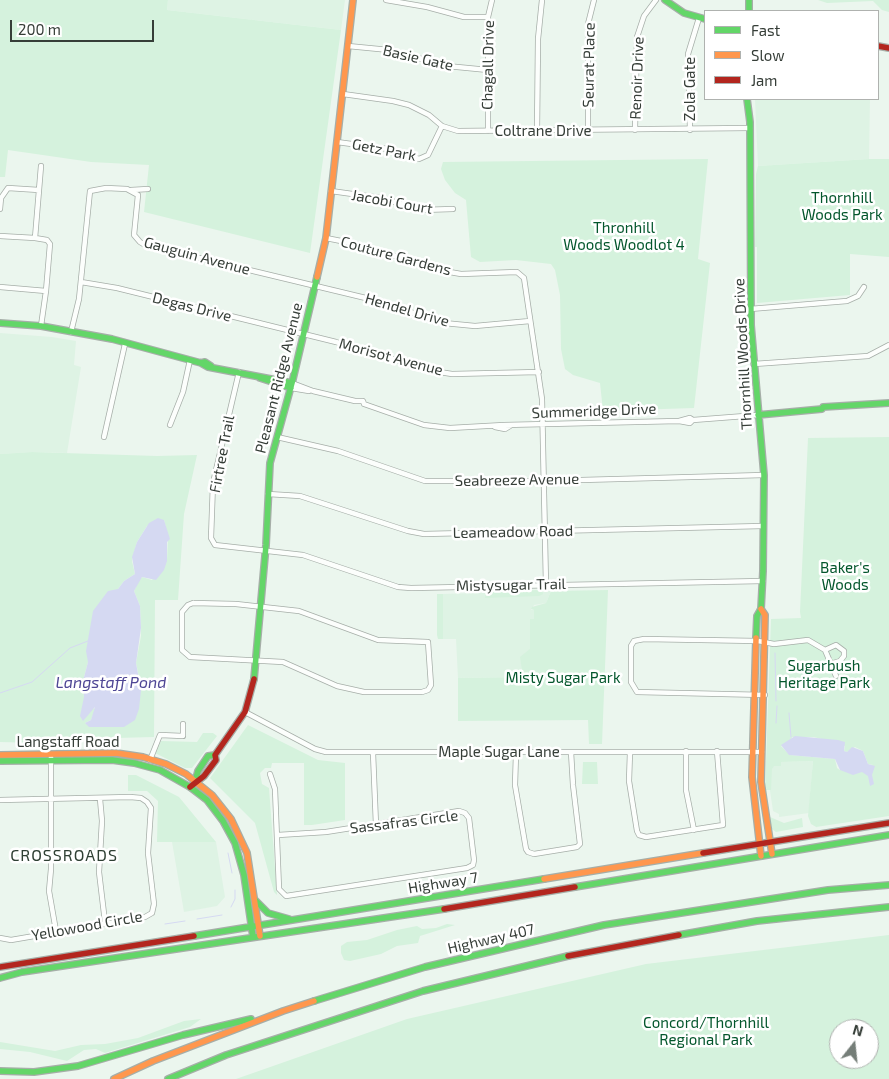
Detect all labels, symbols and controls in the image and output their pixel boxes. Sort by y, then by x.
scale bar [12,10,156,42]
legend [704,10,879,100]
text: 200 m [18,20,61,38]
street label: Chagall Drive [478,20,498,110]
text: Fast [751,21,780,39]
street label: Seurat Place [579,22,599,108]
street label: Renoir Drive [627,36,647,120]
street label: Basie Gate [381,41,455,75]
text: Slow [751,46,785,64]
street label: Zola Gate [681,57,699,121]
text: Jam [751,71,777,89]
street label: Coltrane Drive [494,122,592,140]
street label: Getz Park [350,135,418,165]
street label: Jacobi Court [350,186,434,218]
park label: Thornhill Woods Park [801,189,883,224]
park label: Thronhill Woods Woodlot 4 [563,219,685,254]
street label: Gauguin Avenue [142,233,252,279]
street label: Couture Gardens [339,233,453,279]
street label: Thornhill Woods Drive [730,278,756,430]
street label: Degas Drive [150,288,234,326]
street label: Hendel Drive [363,289,451,331]
street label: Pleasant Ridge Avenue [252,301,306,455]
street label: Morisot Avenue [337,334,445,380]
street label: Summeridge Drive [531,400,657,422]
street label: Firtree Trail [206,414,238,494]
street label: Seabreeze Avenue [455,470,579,490]
street label: Leameadow Road [452,522,574,542]
park label: Baker's Woods [820,559,870,594]
street label: Mistysugar Trail [456,575,566,595]
park label: Sugarbush Heritage Park [778,657,870,692]
park label: Misty Sugar Park [505,669,621,687]
water label: Langstaff Pond [56,673,166,693]
street label: Langstaff Road [16,733,120,751]
street label: Maple Sugar Lane [438,743,560,761]
street label: Sassafras Circle [349,806,459,838]
district label: CROSSROADS [9,846,119,866]
street label: Highway 7 [407,869,479,897]
street label: Yellowood Circle [30,907,144,945]
street label: Highway 407 [446,920,536,958]
park label: Concord/Thornhill Regional Park [643,1014,769,1049]
north arrow [829,1019,879,1069]
text: N [851,1020,865,1040]

